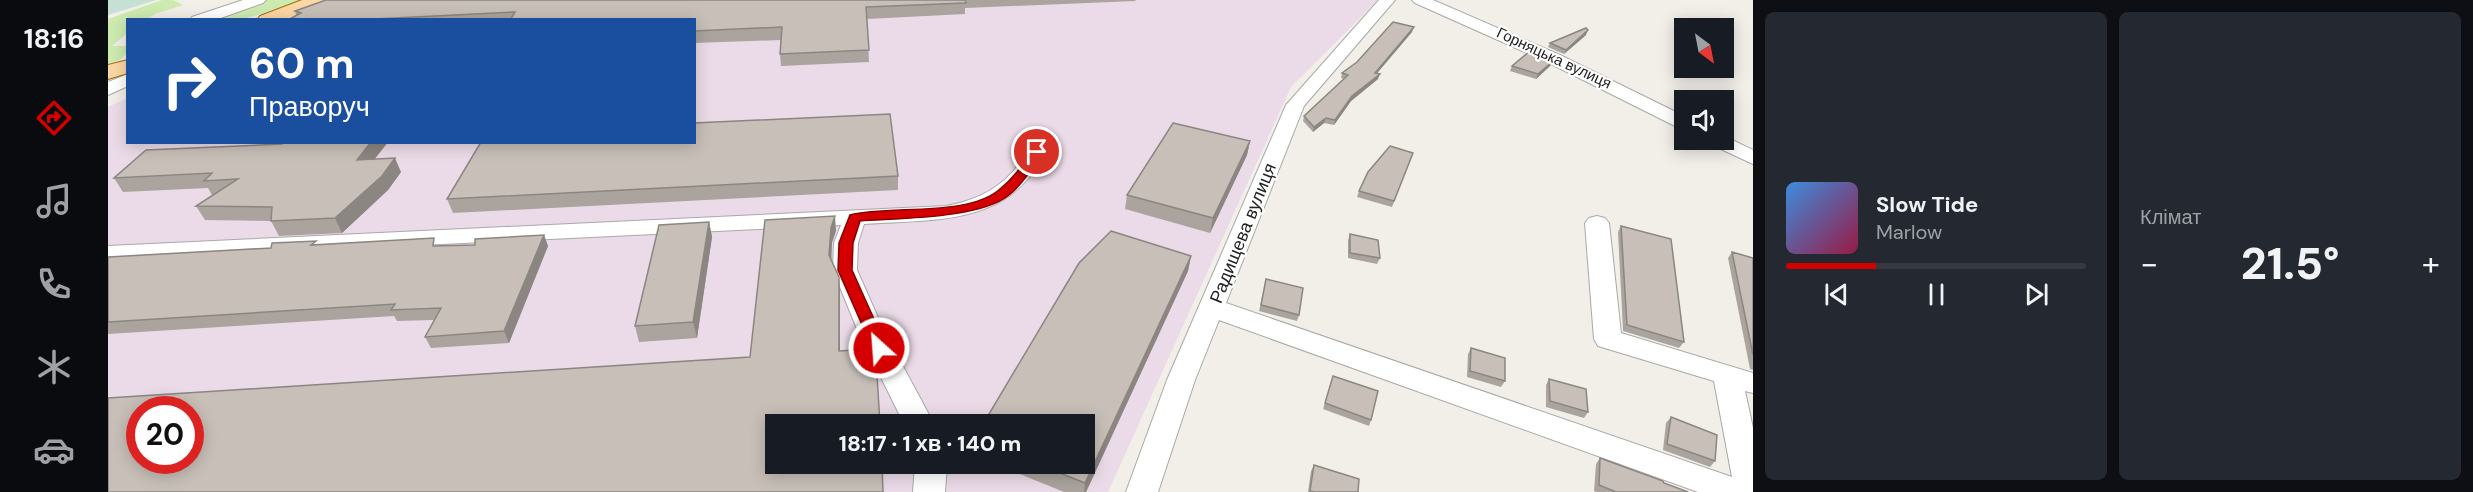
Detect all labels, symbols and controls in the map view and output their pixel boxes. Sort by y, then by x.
north arrow [1674,18,1734,78]
map controls [1674,18,1734,150]
text: 18:16 [24,21,84,56]
street label: Горняцька вулиця [1493,23,1615,93]
text: 60 m [249,36,355,91]
icon: right [150,42,228,120]
text: Праворуч [249,89,370,124]
button: sound [1674,90,1734,150]
icon: directions [33,97,75,139]
pin [1011,126,1062,177]
icon: arrive [1020,135,1053,168]
street label: Радищева вулиця [1204,159,1282,307]
icon: music [33,180,75,222]
text: Slow Tide [1876,190,1978,219]
text: Клімат [2140,204,2201,230]
text: Marlow [1876,219,1942,245]
text: 21.5° [2241,234,2339,293]
text: − [2140,242,2158,285]
text: + [2422,242,2440,285]
icon: phone [33,263,75,305]
icon: previous [1820,278,1853,311]
icon: pause [1920,278,1953,311]
icon: next [2020,278,2053,311]
position arrow [847,316,911,380]
icon: climate [33,346,75,388]
speed limit sign: 20 [126,396,204,474]
icon: car [33,429,75,471]
text: 18:17 · 1 хв · 140 m [839,429,1021,458]

